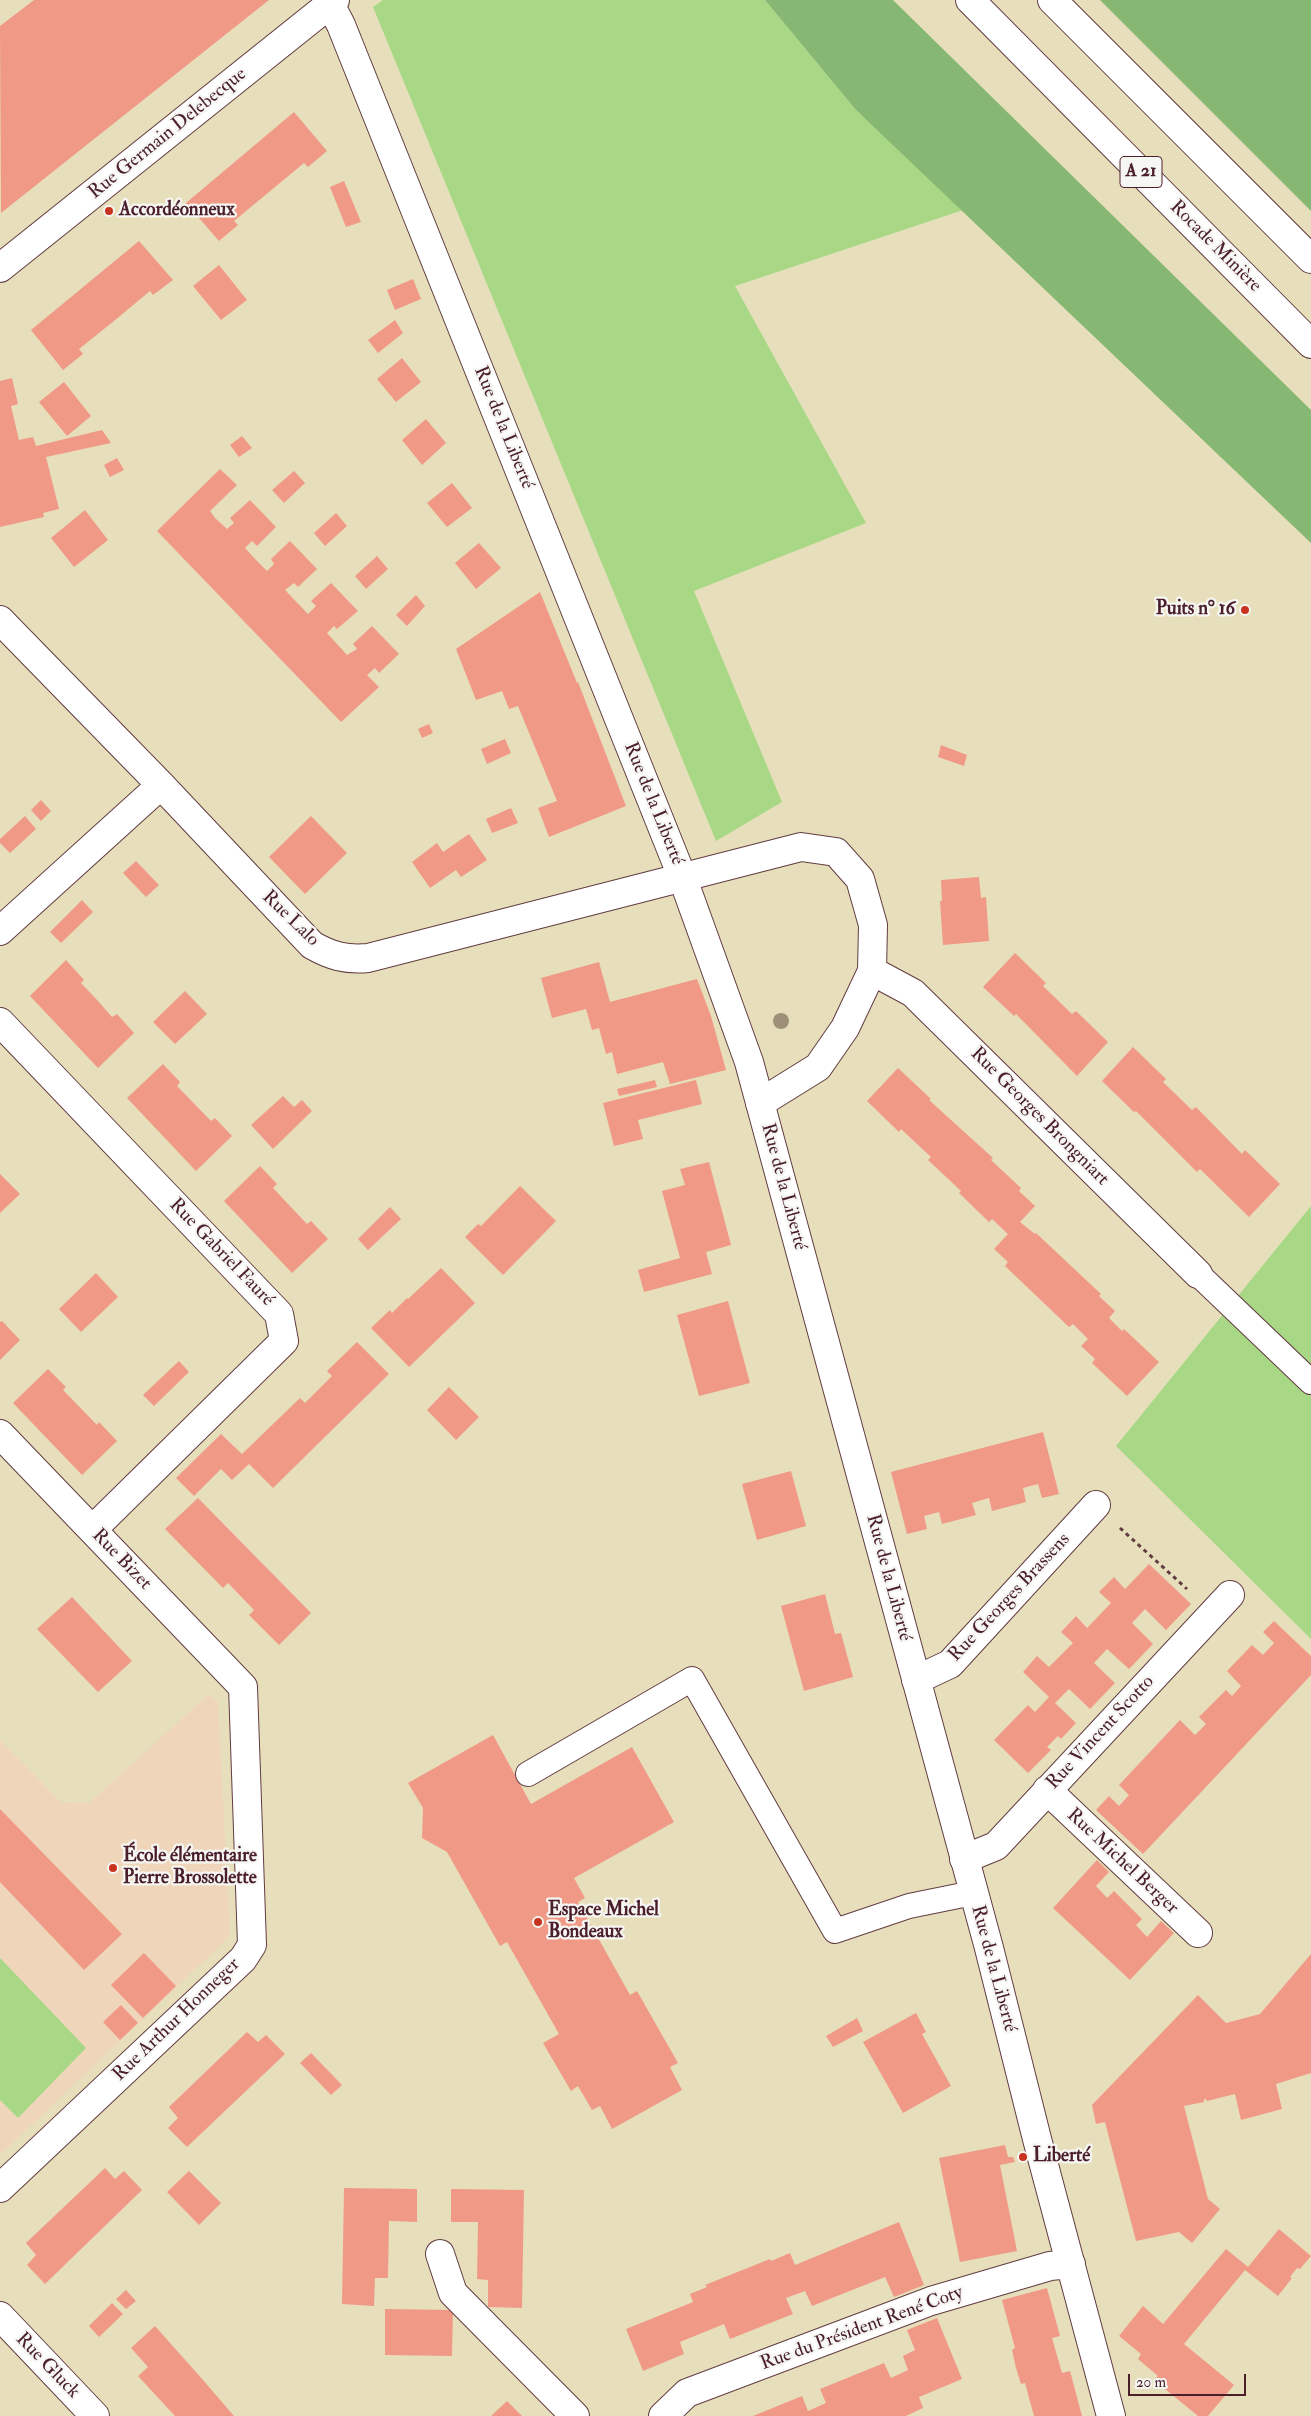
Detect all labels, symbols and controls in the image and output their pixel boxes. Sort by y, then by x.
street label: Rue Germain Delebecque [85,63,251,205]
road number: A 21 [1120,156,1162,188]
street label: Rocade Minière [1164,196,1266,298]
place label: Accordéonneux [119,200,235,222]
marker: Accordéonneux [103,205,115,217]
street label: Rue de la Liberté [468,363,538,493]
place label: Puits n° 16 [1156,599,1235,621]
marker: Puits n° 16 [1239,604,1251,616]
street label: Rue de la Liberté [618,739,688,869]
street label: Rue Lalo [257,886,323,952]
street label: Rue Georges Brongniart [965,1043,1113,1191]
street label: Rue de la Liberté [755,1121,811,1253]
street label: Rue Gabriel Fauré [164,1194,278,1312]
street label: Rue de la Liberté [860,1512,916,1644]
street label: Rue Bizet [86,1525,156,1595]
street label: Rue Georges Brassens [945,1529,1075,1667]
street label: Rue Vincent Scotto [1042,1671,1160,1795]
street label: Rue Michel Berger [1061,1804,1183,1920]
place label: École élémentaire Pierre Brossolette [123,1846,257,1890]
marker: École élémentaire Pierre Brossolette [107,1862,119,1874]
place label: Espace Michel Bondeaux [548,1900,659,1944]
street label: Rue de la Liberté [965,1903,1021,2035]
marker: Espace Michel Bondeaux [532,1916,544,1928]
street label: Rue Arthur Honneger [109,1954,245,2086]
place label: Liberté [1033,2146,1090,2168]
marker: Liberté [1017,2151,1029,2163]
street label: Rue du Président René Coty [758,2282,966,2376]
street label: Rue Gluck [10,2328,84,2404]
scale bar [1131,2364,1248,2396]
text: 20 m [1136,2373,1166,2392]

